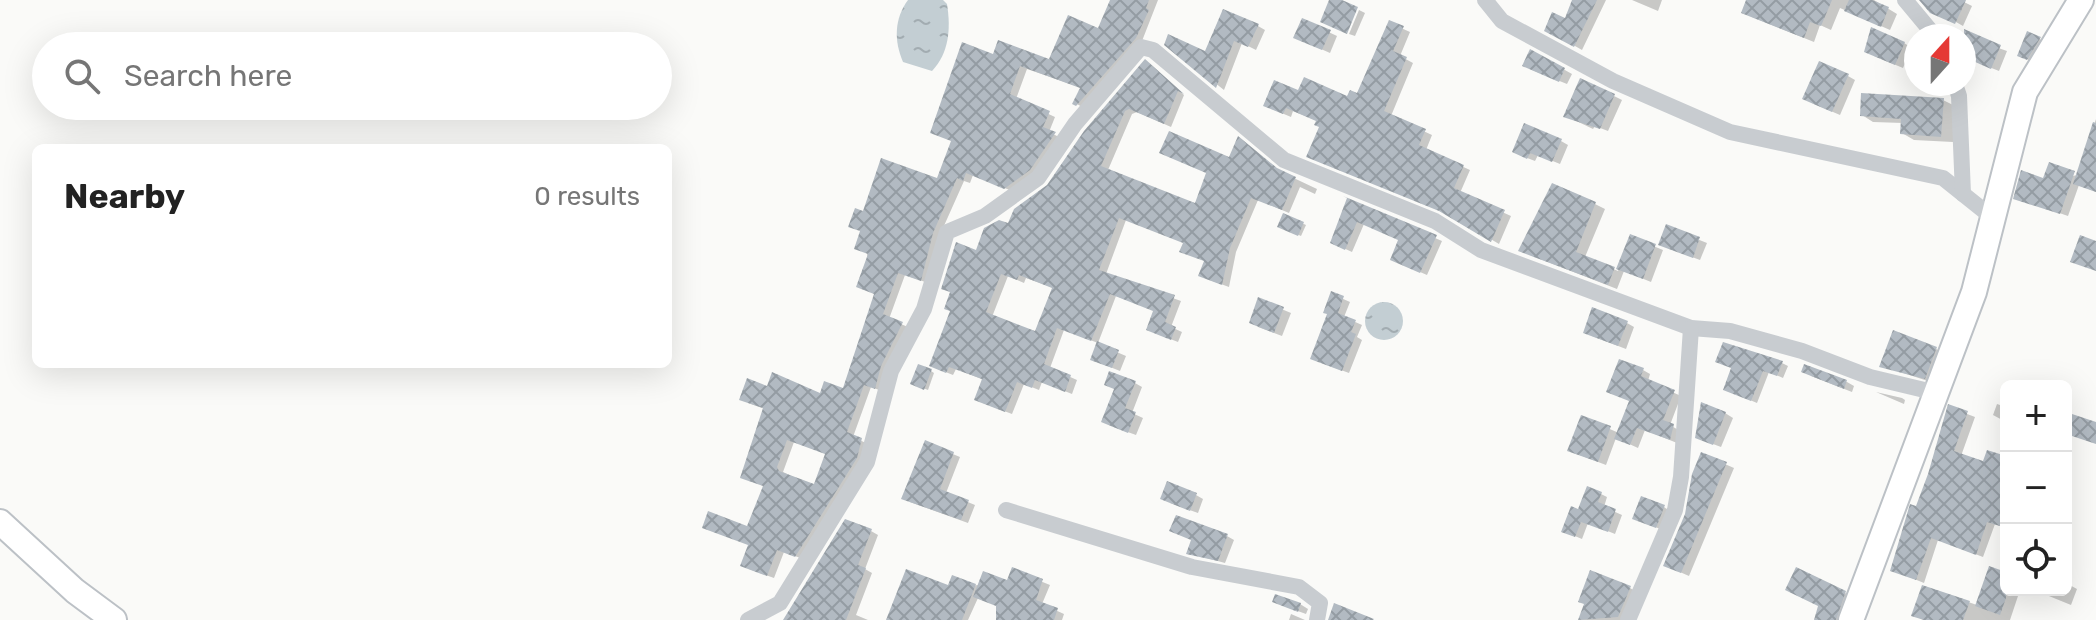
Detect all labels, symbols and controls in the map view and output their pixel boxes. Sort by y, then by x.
north arrow [1904,24,1976,96]
search box [32,32,672,120]
icon: search [60,54,104,98]
text: Search here [124,58,292,94]
text: Nearby [64,176,185,217]
text: 0 results [534,181,640,212]
map controls [2000,380,2072,596]
button: + [2000,380,2072,452]
button: − [2000,452,2072,524]
button: locate [2000,524,2072,596]

